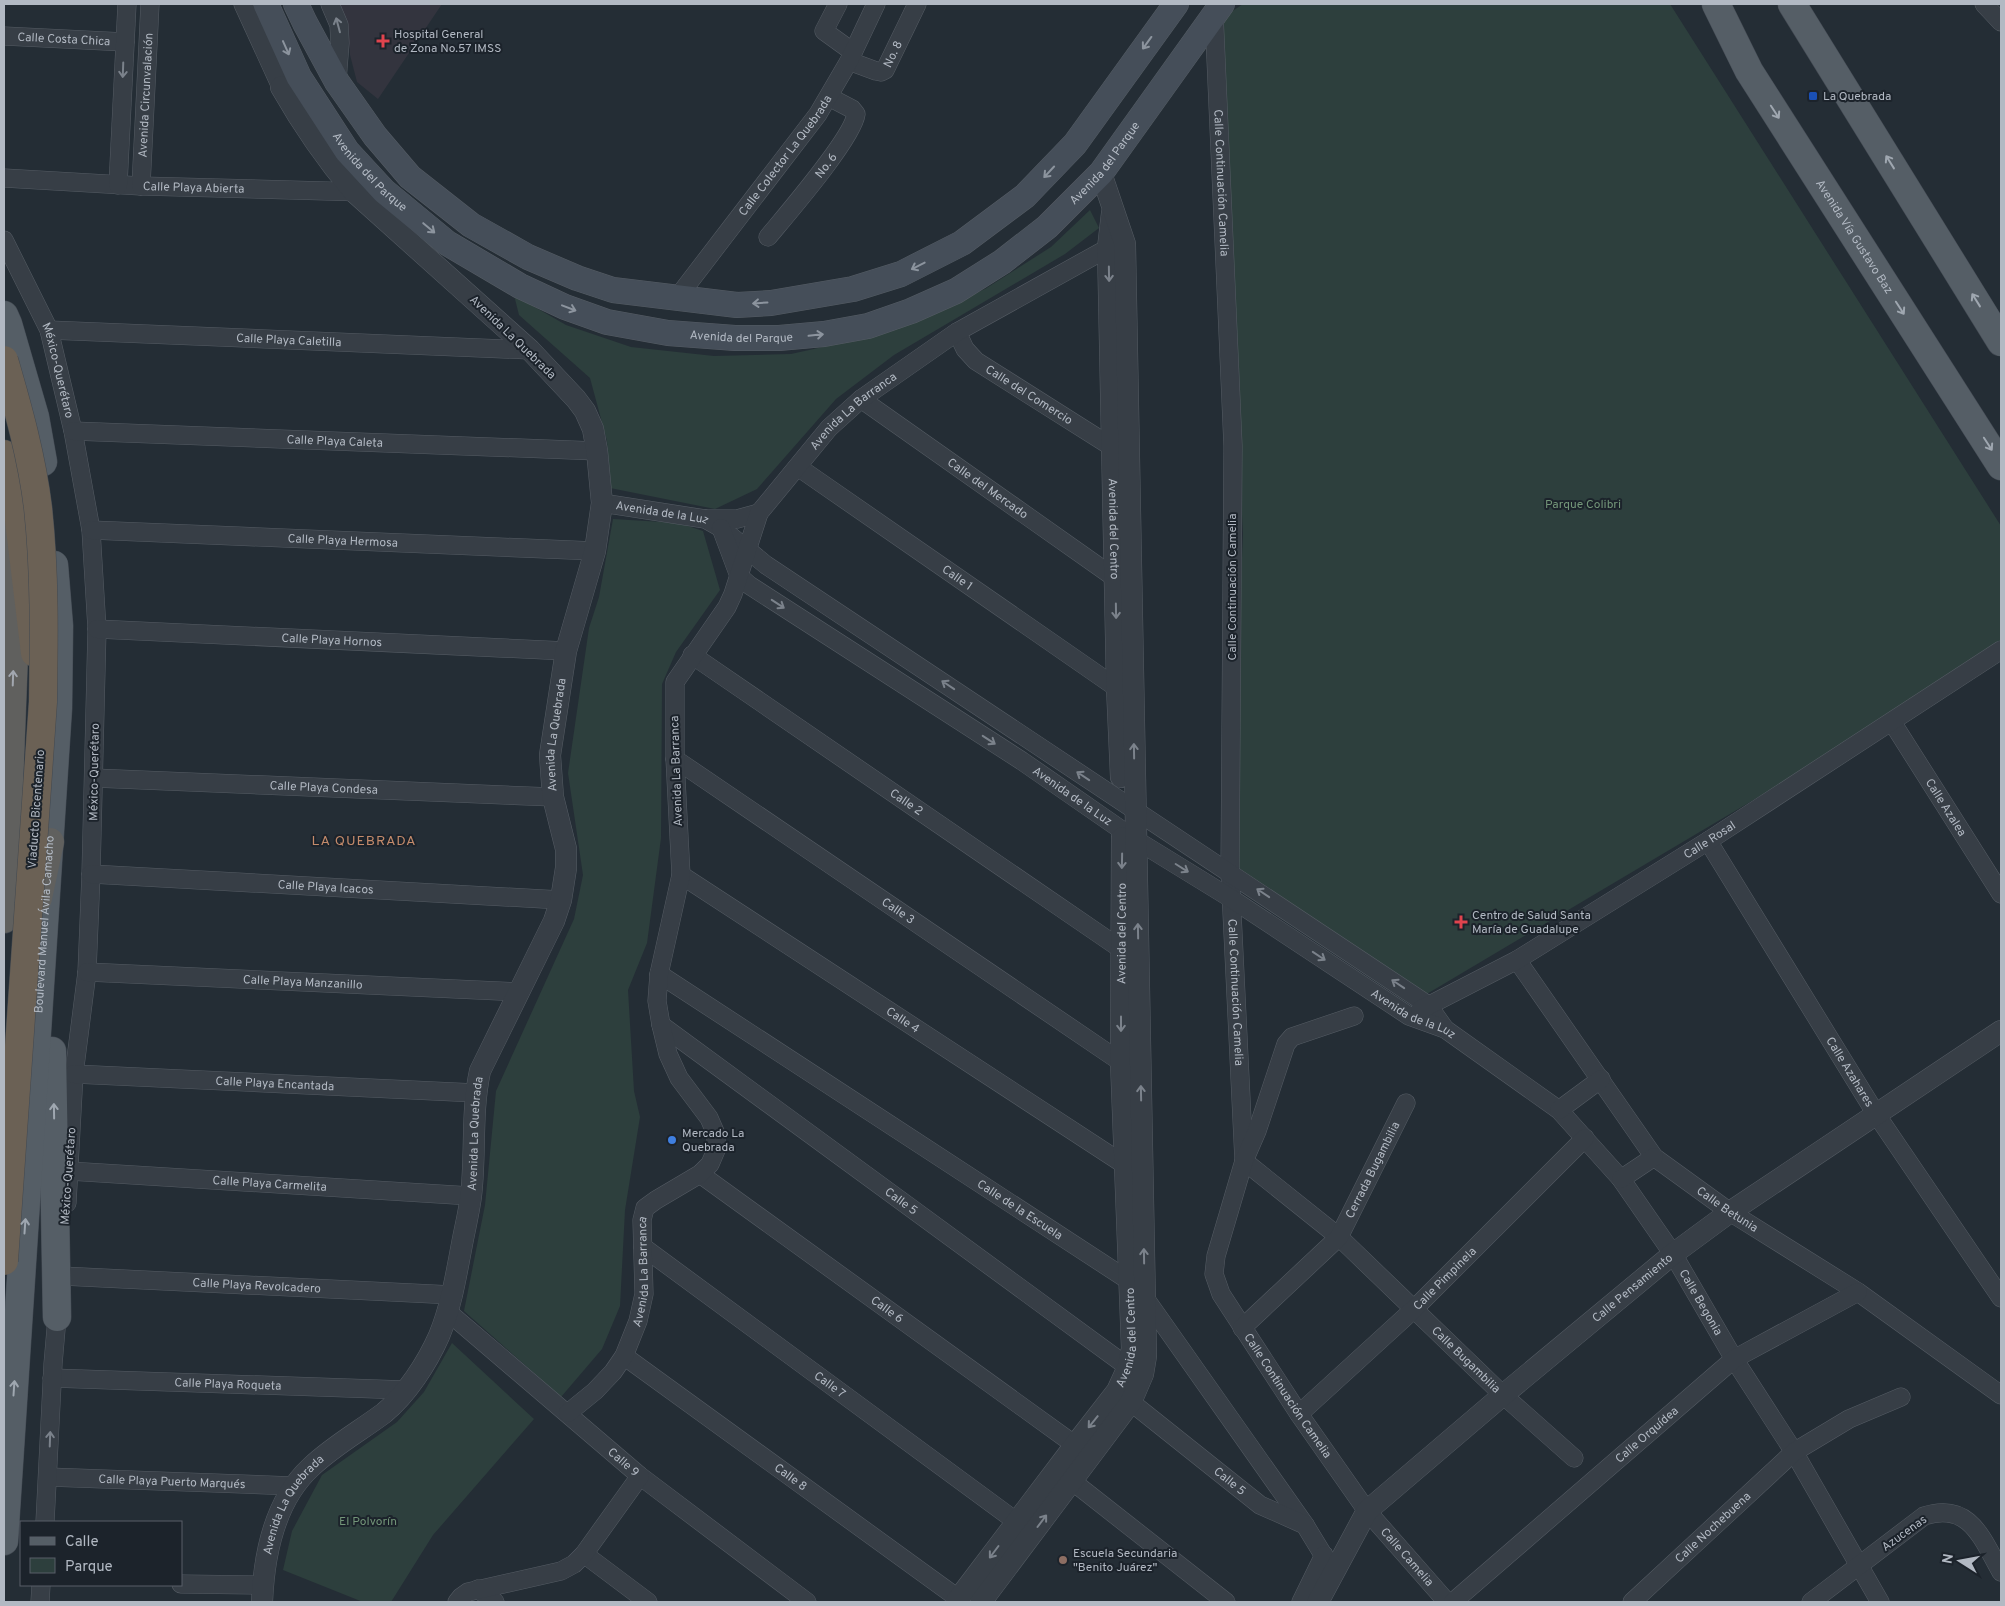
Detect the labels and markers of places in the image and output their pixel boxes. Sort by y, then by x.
place label: Hospital General de Zona No.57 IMSS [394,27,501,57]
marker: Hospital General de Zona No.57 IMSS [376,34,390,48]
place label: La Quebrada [1823,89,1891,105]
marker: La Quebrada [1807,90,1819,102]
place label: Centro de Salud Santa María de Guadalupe [1472,908,1591,938]
marker: Centro de Salud Santa María de Guadalupe [1454,915,1468,929]
place label: Mercado La Quebrada [682,1126,744,1156]
marker: Mercado La Quebrada [666,1134,678,1146]
place label: Escuela Secundaria "Benito Juárez" [1073,1546,1177,1576]
marker: Escuela Secundaria "Benito Juárez" [1057,1554,1069,1566]

